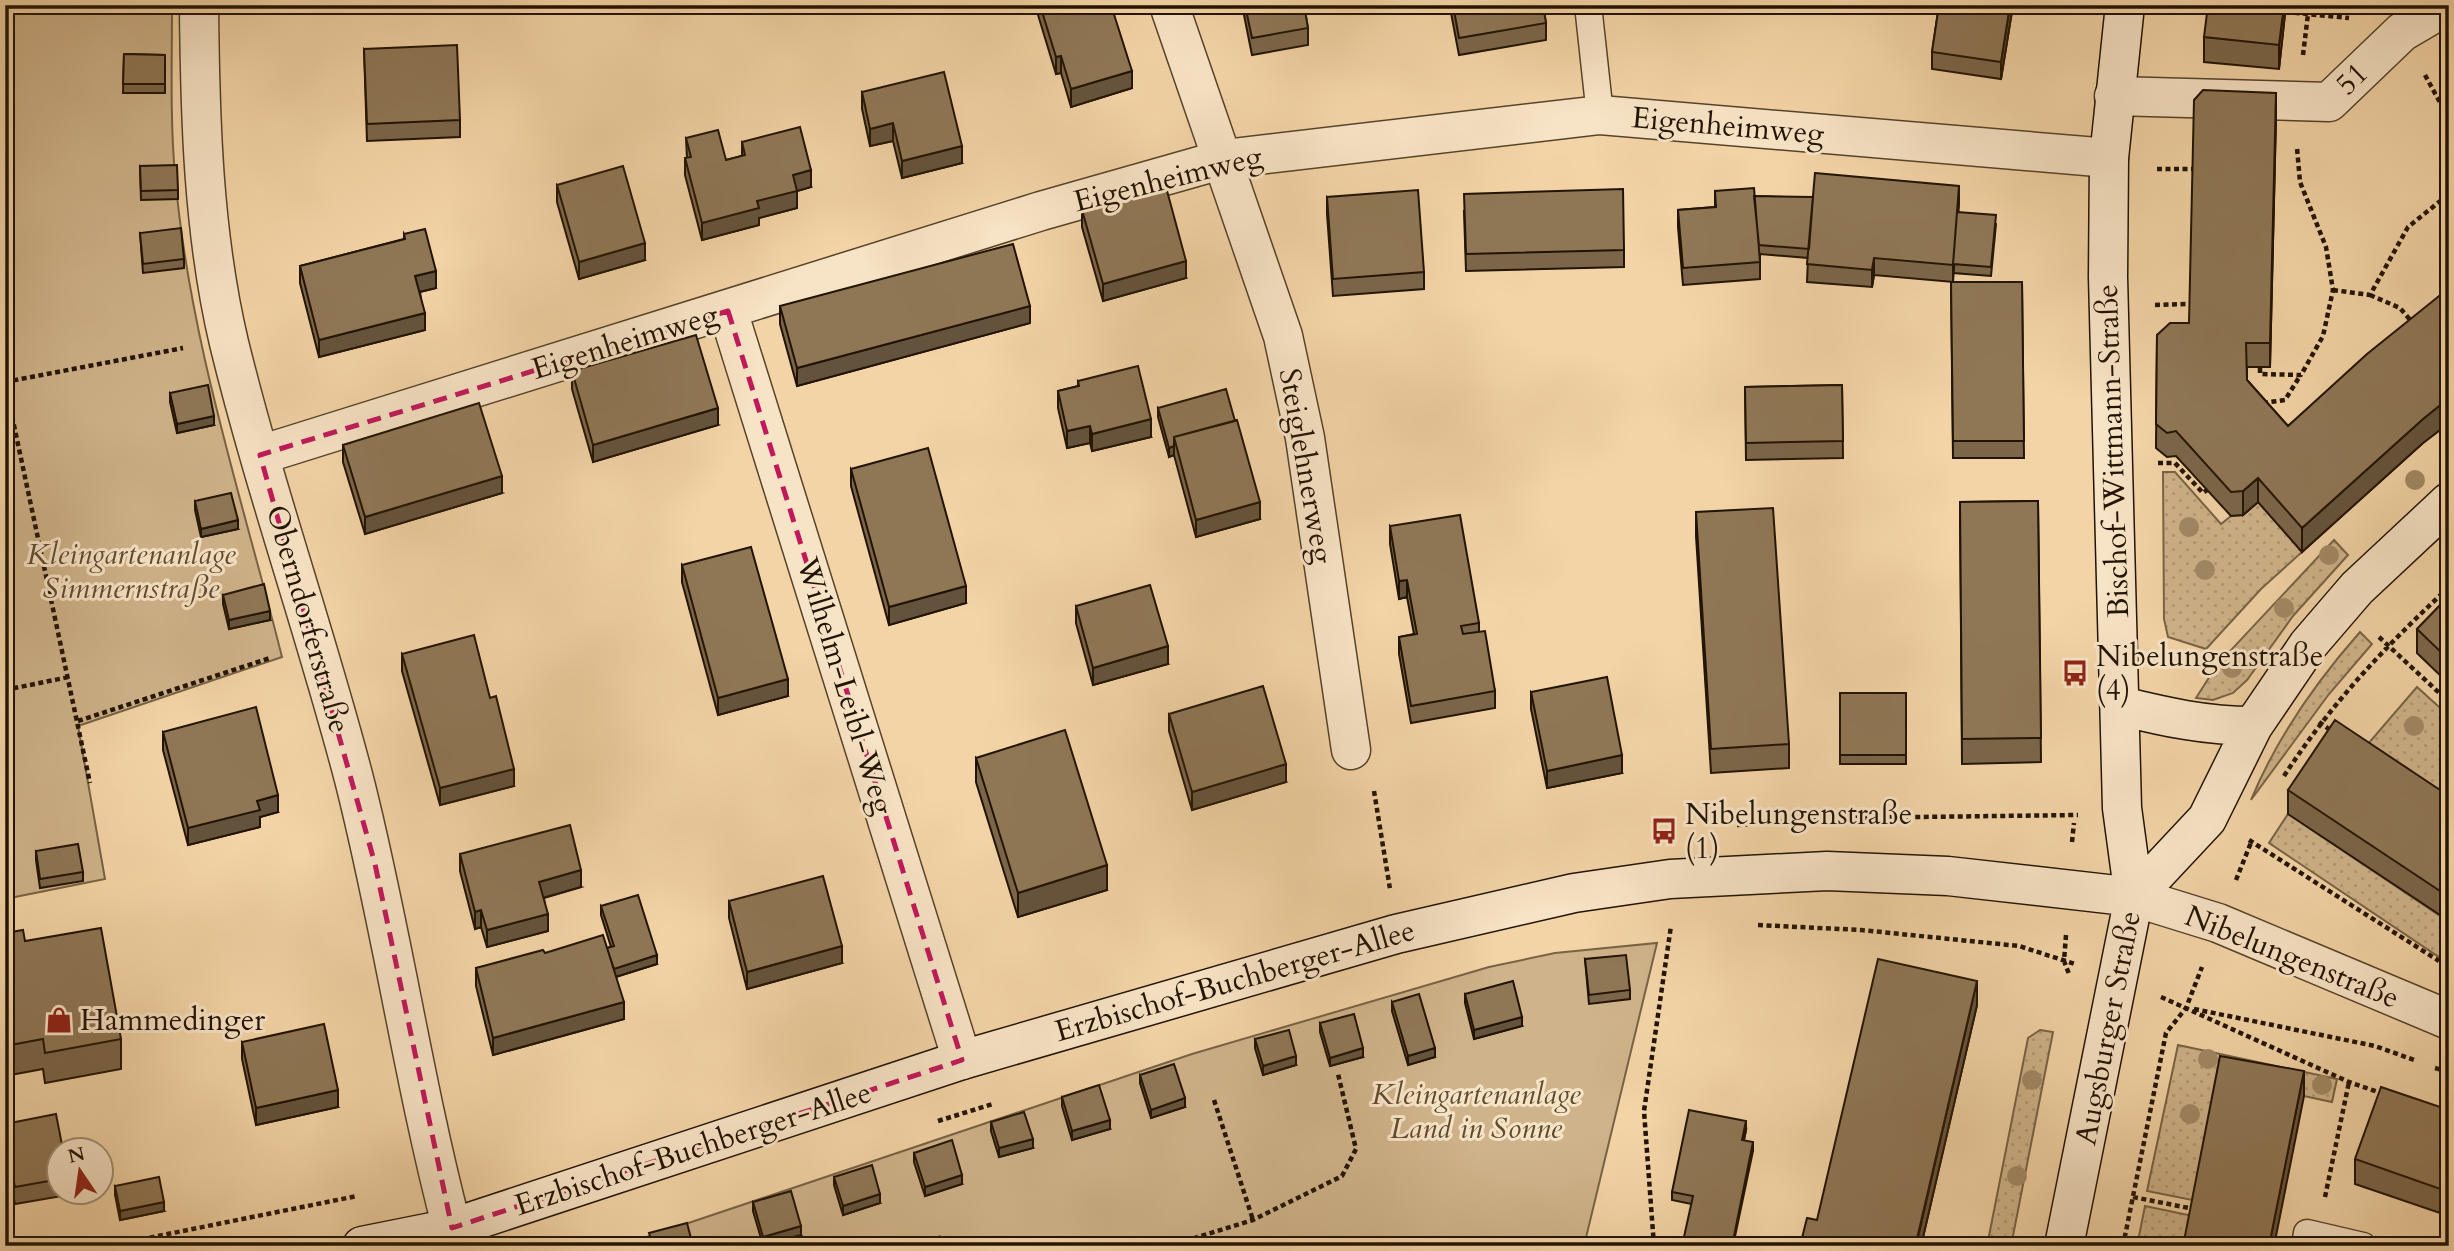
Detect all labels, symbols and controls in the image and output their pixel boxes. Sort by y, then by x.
street label: 51 [2327,54,2377,104]
street label: Eigenheimweg [1630,97,1826,155]
street label: Eigenheimweg [1069,136,1267,222]
street label: Bischof-Wittmann-Straße [2087,283,2139,619]
street label: Eigenheimweg [527,294,723,390]
street label: Steiglehnerweg [1269,365,1343,567]
street label: Oberndorferstraße [256,500,360,738]
park label: Kleingartenanlage Simmernstraße [27,534,236,609]
street label: Wilhelm-Leibl-Weg [786,552,904,820]
place label: Nibelungenstraße (4) [2096,636,2323,711]
bus stop icon: Nibelungenstraße (4) [2060,658,2090,688]
place label: Nibelungenstraße (1) [1685,794,1912,869]
bus stop icon: Nibelungenstraße (1) [1649,816,1679,846]
street label: Nibelungenstraße [2179,895,2405,1019]
street label: Augsburger Straße [2065,908,2151,1148]
street label: Erzbischof-Buchberger-Allee [1050,910,1420,1052]
place label: Hammedinger [80,1000,265,1041]
shop icon: Hammedinger [44,1005,74,1035]
street label: Erzbischof-Buchberger-Allee [509,1072,877,1226]
park label: Kleingartenanlage Land in Sonne [1372,1074,1581,1149]
north arrow [46,1136,116,1206]
text: N [65,1141,88,1170]

